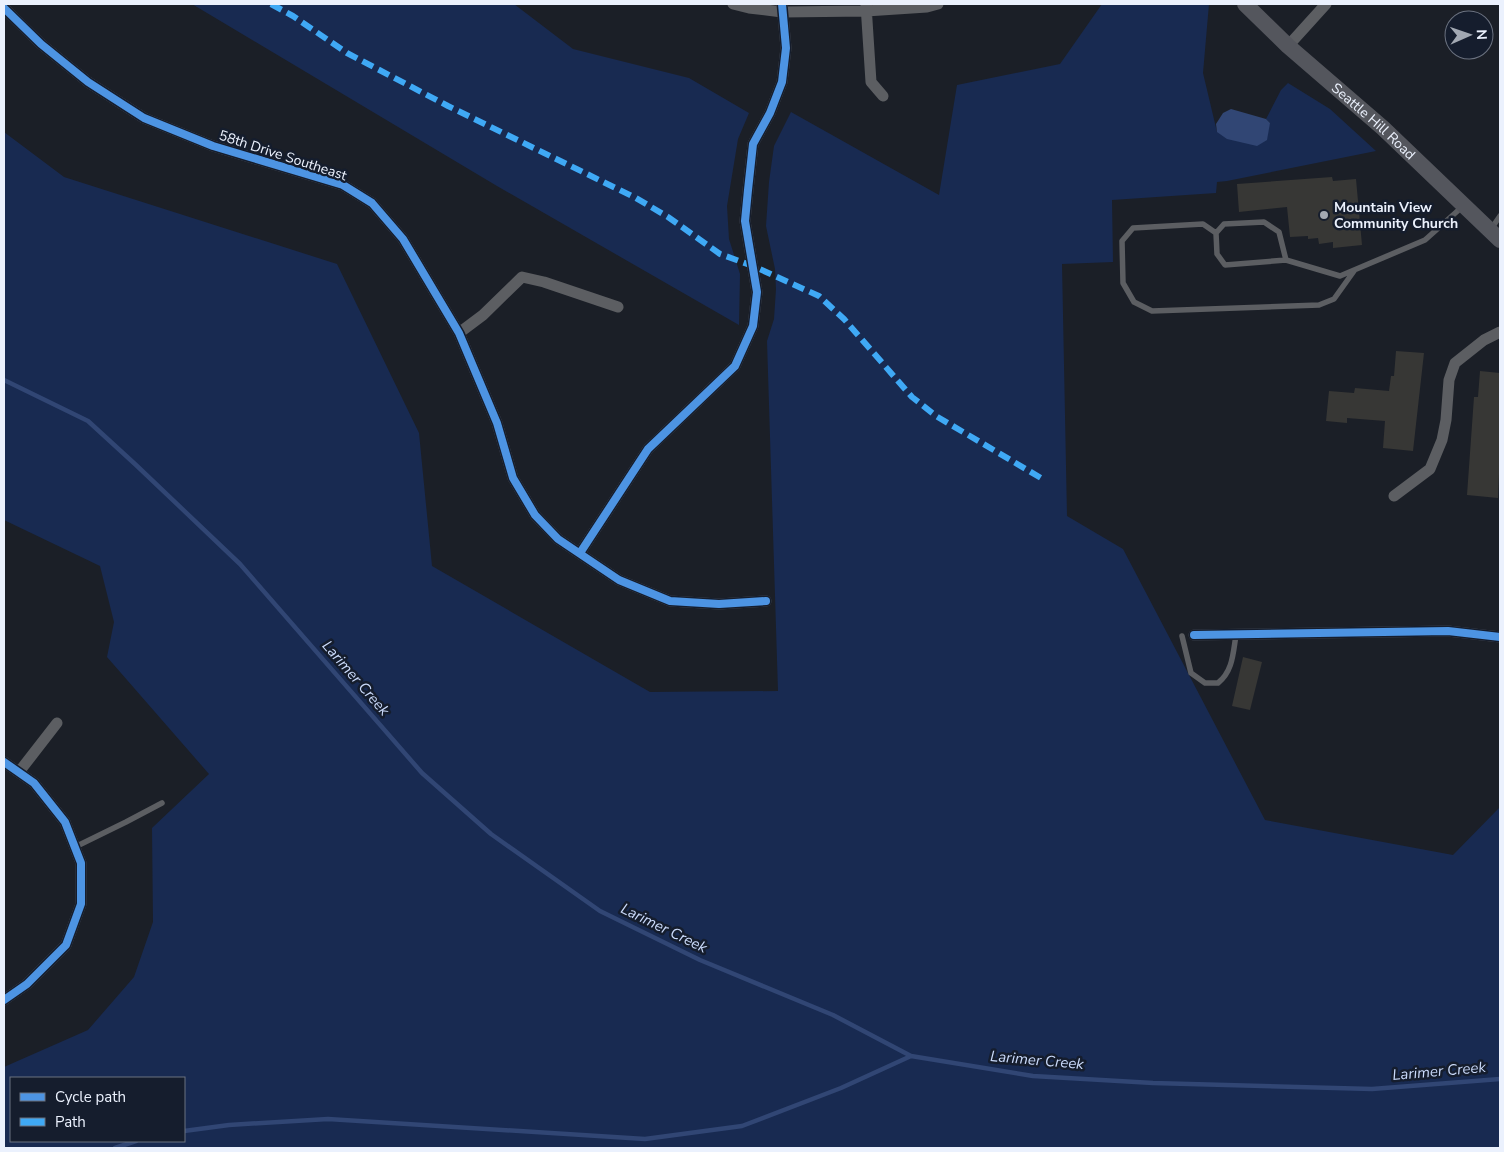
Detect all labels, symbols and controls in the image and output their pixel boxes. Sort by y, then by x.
north arrow [1444,10,1494,60]
text: N [1472,29,1491,40]
street label: Seattle Hill Road [1327,79,1419,164]
street label: 58th Drive Southeast [216,126,349,185]
place label: Mountain View Community Church [1334,198,1458,233]
marker: Mountain View Community Church [1318,209,1330,221]
water label: Larimer Creek [318,636,395,720]
water label: Larimer Creek [617,898,711,958]
water label: Larimer Creek [989,1046,1085,1074]
water label: Larimer Creek [1391,1057,1487,1085]
legend [10,1077,185,1142]
text: Cycle path [55,1087,126,1107]
text: Path [55,1112,86,1132]

